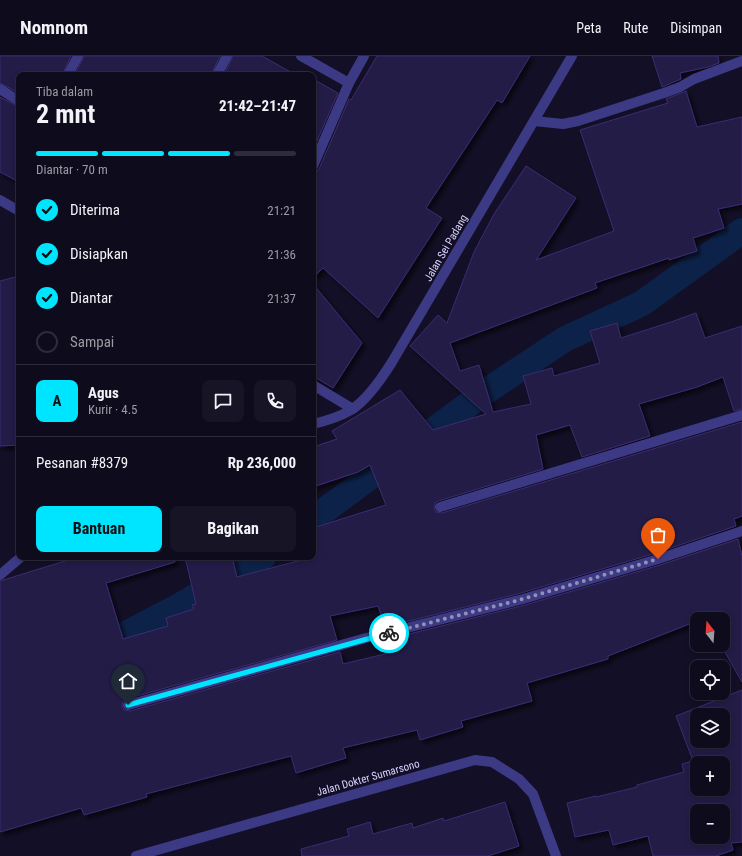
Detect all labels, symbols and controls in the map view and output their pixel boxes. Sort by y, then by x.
text: Nomnom [20,16,88,39]
text: Peta [576,20,601,36]
text: Rute [623,20,648,36]
text: Disimpan [670,20,722,36]
text: Tiba dalam [36,84,93,99]
text: 21:42–21:47 [219,97,296,115]
text: 2 mnt [36,99,95,129]
text: Diantar · 70 m [36,162,108,177]
icon: check [36,199,58,221]
text: Diterima [70,201,120,219]
text: 21:21 [267,203,296,218]
street label: Jalan Sei Padang [422,212,470,284]
icon: check [36,243,58,265]
text: Disiapkan [70,245,128,263]
text: 21:36 [267,247,296,262]
icon: check [36,287,58,309]
text: Diantar [70,289,113,307]
text: 21:37 [267,291,296,306]
text: Sampai [70,333,114,351]
button: chat [202,380,244,422]
button: phone [254,380,296,422]
text: Agus [88,384,119,402]
text: A [53,392,61,410]
text: Kurir · 4.5 [88,402,138,417]
text: Pesanan #8379 [36,454,128,472]
text: Rp 236,000 [228,454,296,472]
button: Bantuan [36,506,162,552]
button: Bagikan [170,506,296,552]
pin [641,518,675,559]
icon: bag [647,524,669,546]
north arrow [690,612,730,652]
map controls [690,612,730,844]
courier [369,613,409,653]
icon: bike [378,622,400,644]
button: locate [690,660,730,700]
pin [111,664,145,705]
icon: home [117,670,139,692]
button: layers [690,708,730,748]
button: + [690,756,730,796]
street label: Jalan Dokter Sumarsono [315,757,421,799]
button: − [690,804,730,844]

